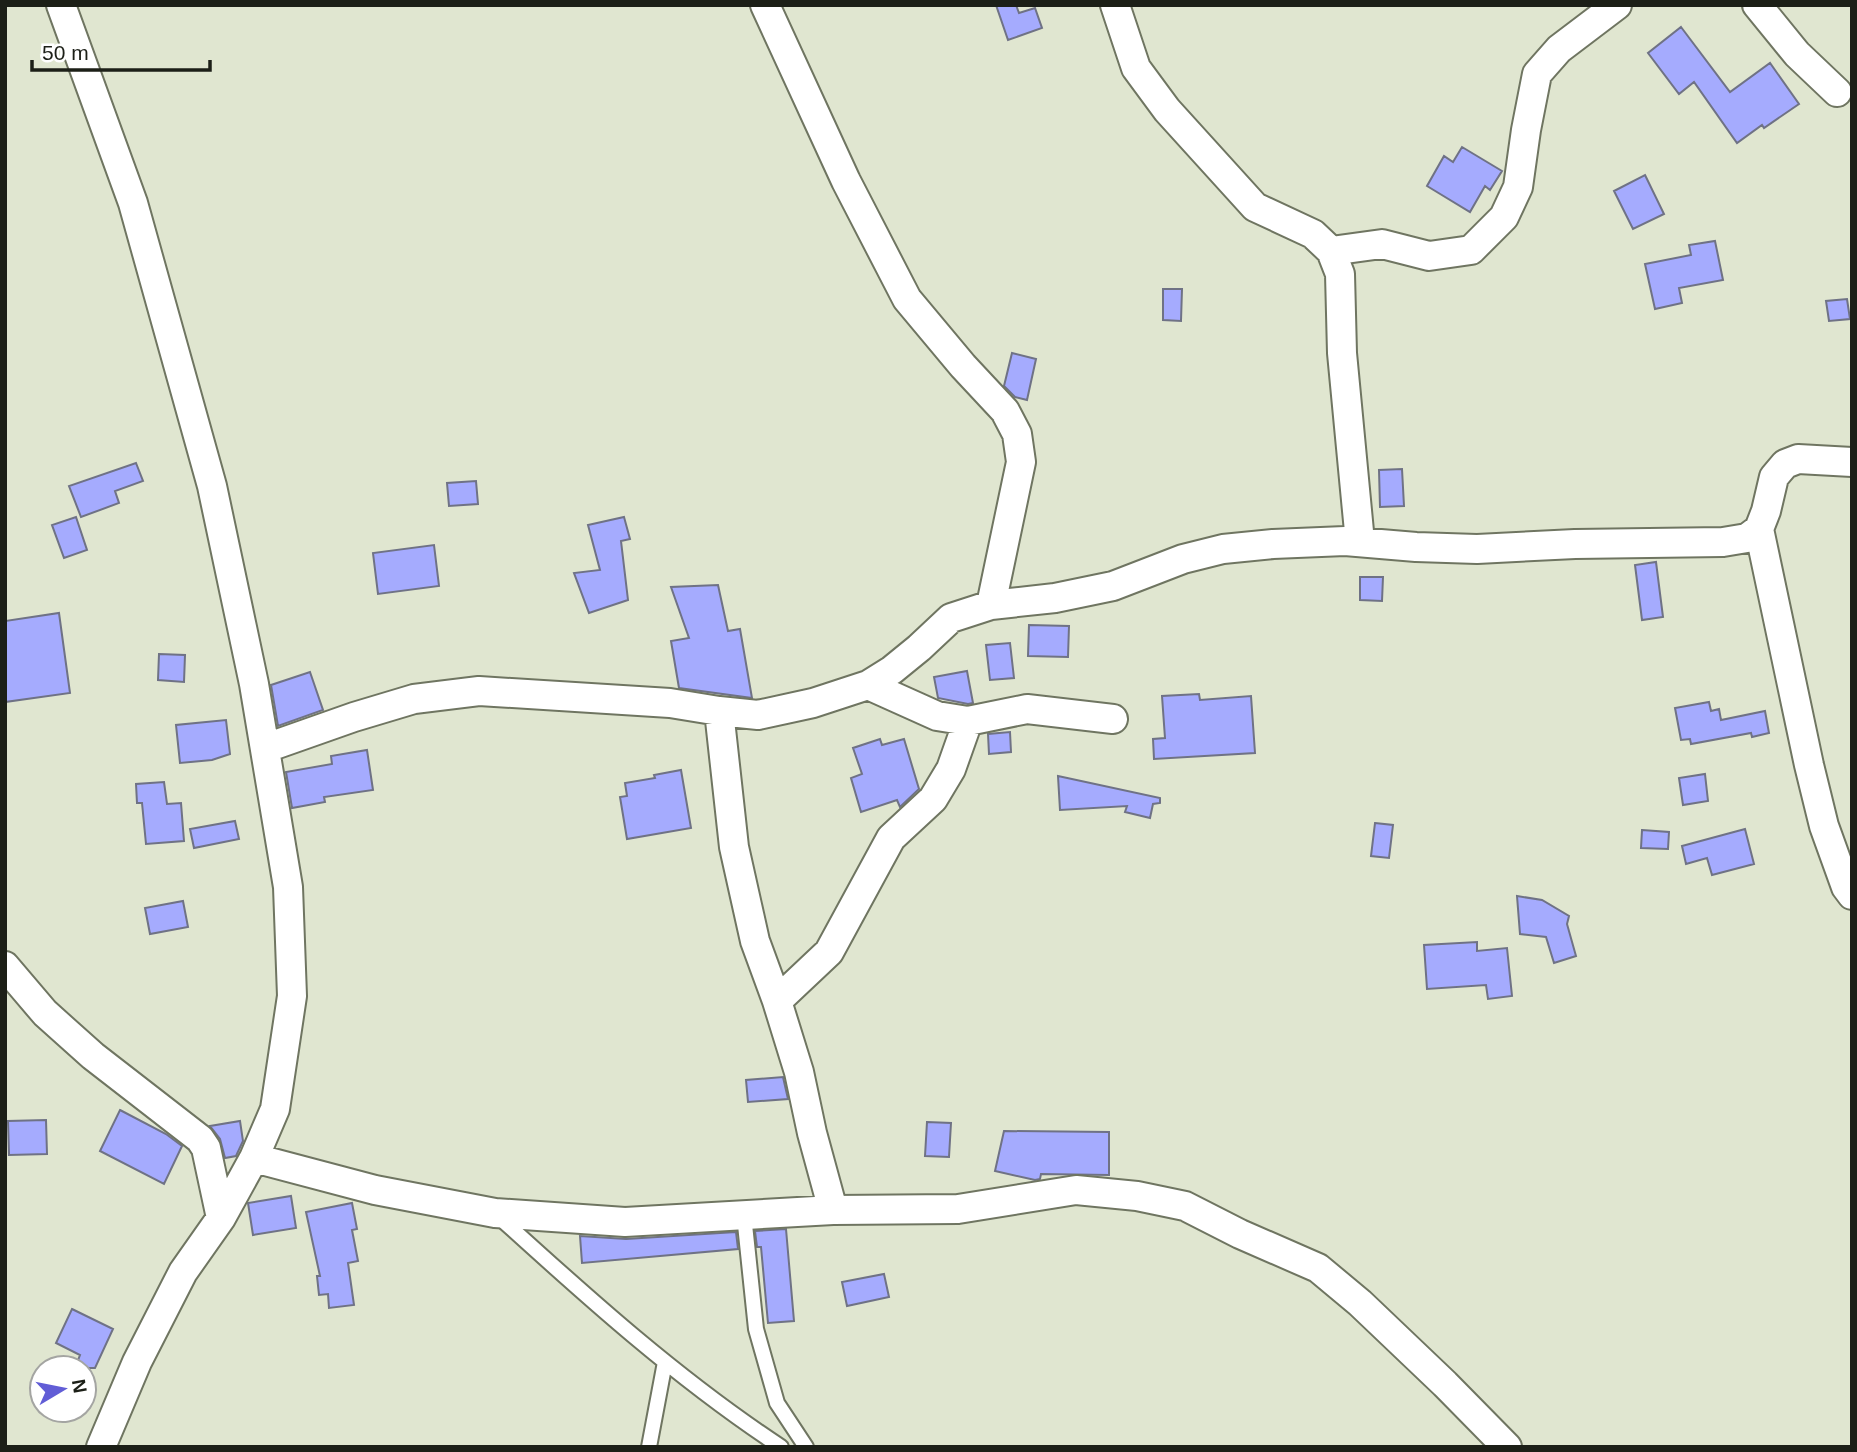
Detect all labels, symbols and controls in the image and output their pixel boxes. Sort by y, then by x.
scale bar [32,28,210,72]
text: 50 m [42,41,89,64]
north arrow [28,1354,98,1424]
text: N [68,1378,91,1395]

